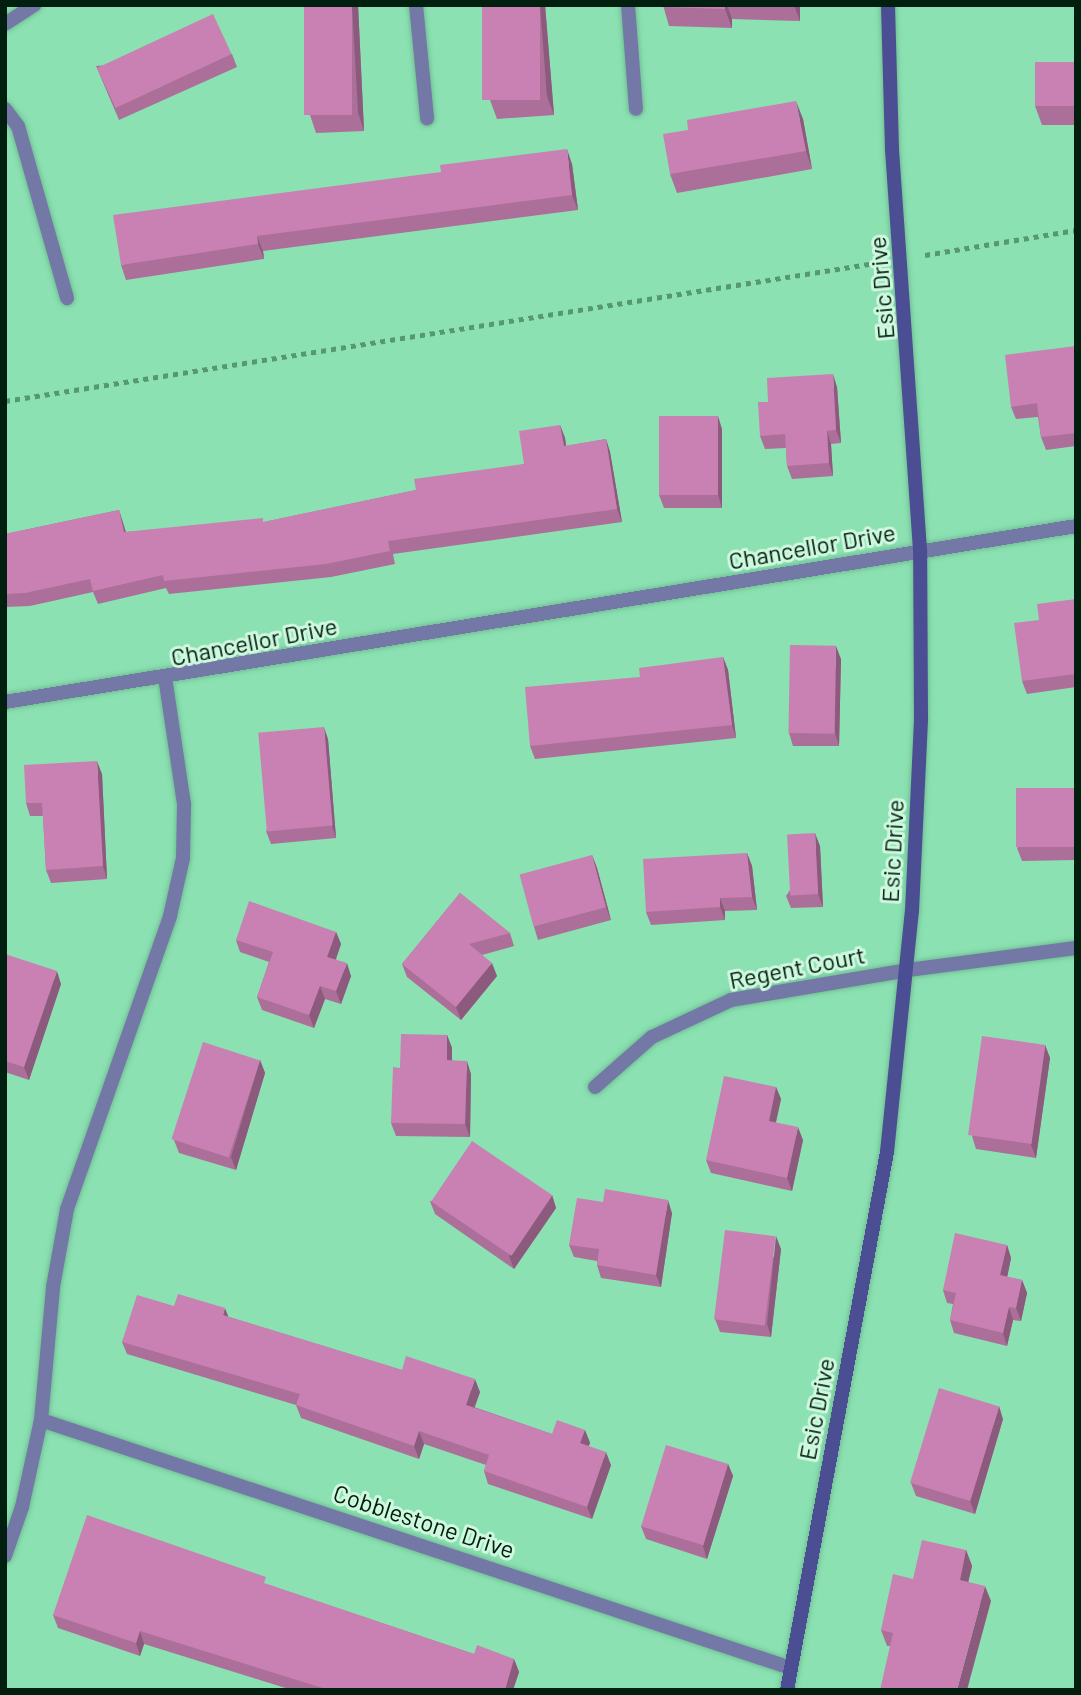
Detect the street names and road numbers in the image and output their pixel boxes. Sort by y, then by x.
street label: Esic Drive [862,235,900,341]
street label: Chancellor Drive [726,517,898,575]
street label: Chancellor Drive [168,611,340,671]
street label: Esic Drive [875,799,909,903]
street label: Regent Court [727,940,867,994]
street label: Esic Drive [792,1356,840,1462]
street label: Cobblestone Drive [330,1478,518,1564]

